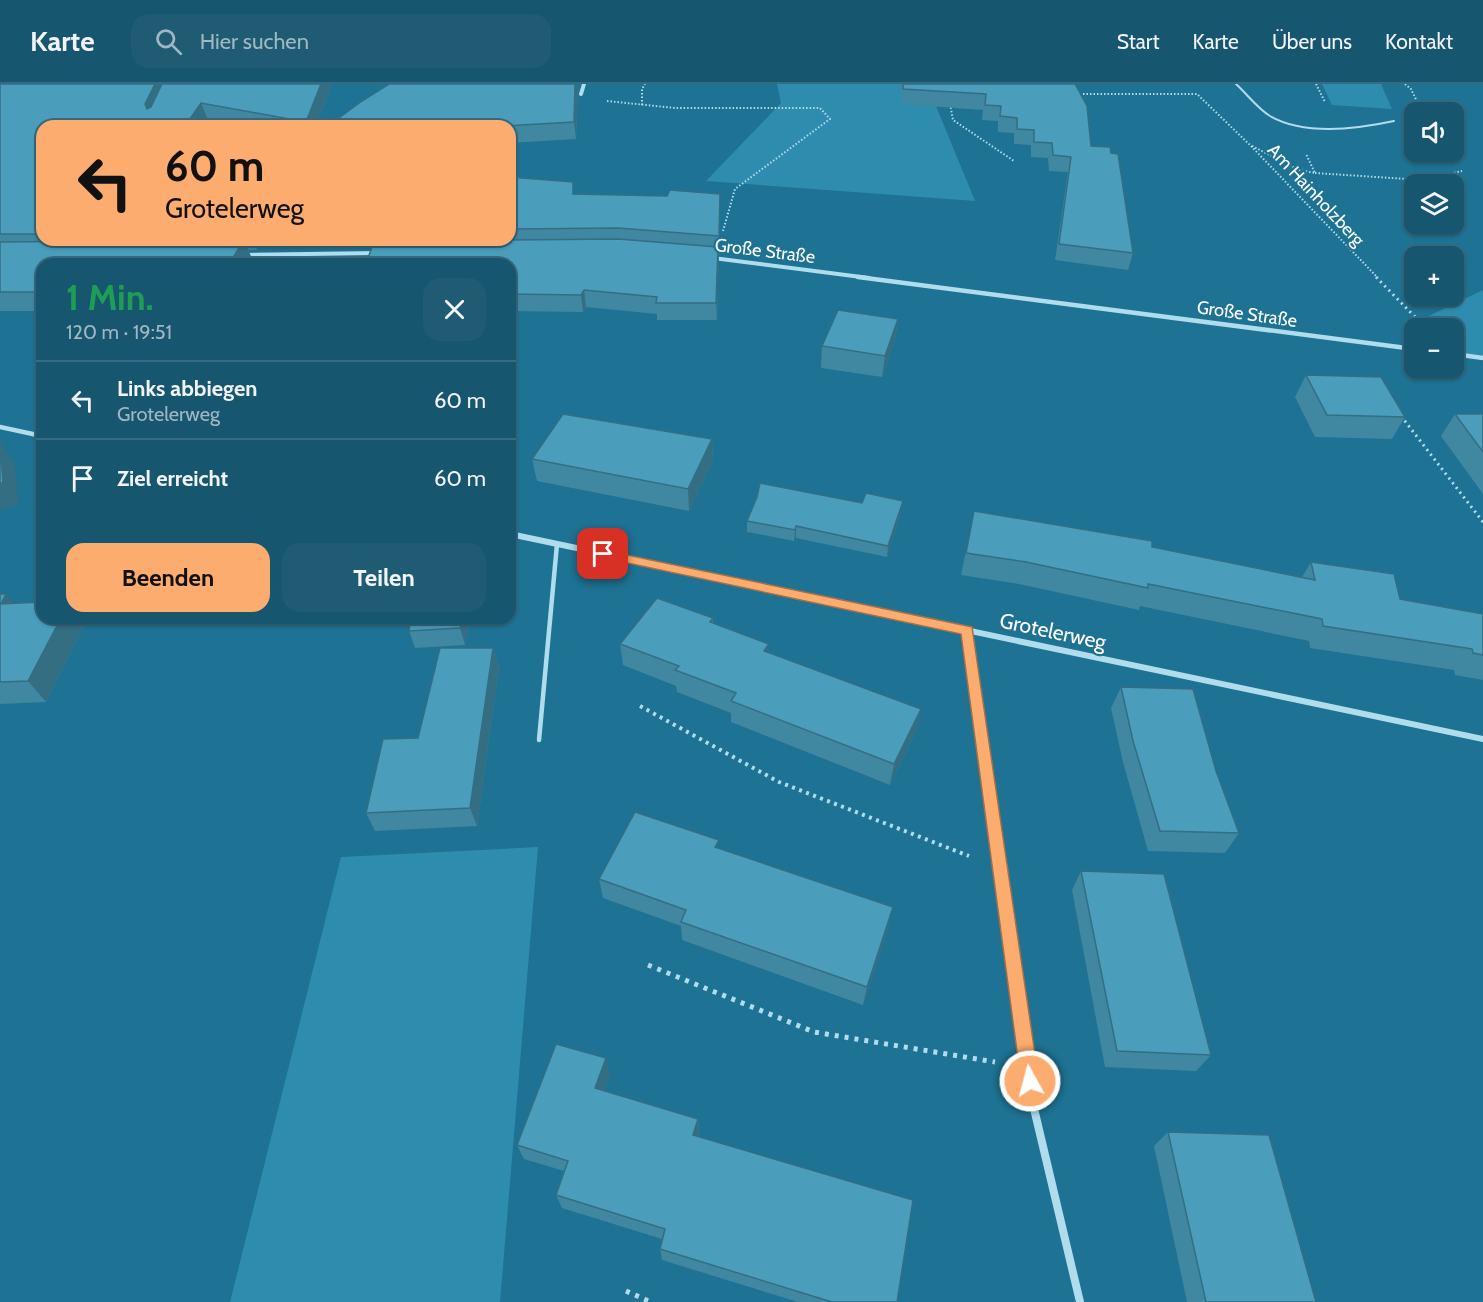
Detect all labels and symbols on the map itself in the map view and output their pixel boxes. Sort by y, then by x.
street label: Am Hainholzberg [1263,139,1370,252]
street label: Große Straße [714,234,816,268]
street label: Große Straße [1196,296,1298,332]
pin [577,528,628,579]
street label: Grotelerweg [998,608,1109,655]
position arrow [998,1049,1062,1113]

